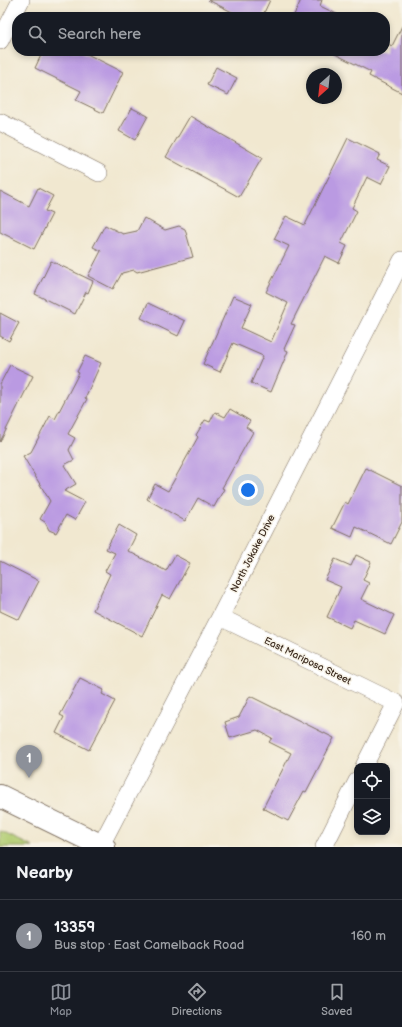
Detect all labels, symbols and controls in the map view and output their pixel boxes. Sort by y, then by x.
search box [12,12,390,56]
icon: search [26,23,48,45]
text: Search here [58,25,141,44]
north arrow [306,68,342,104]
your location [238,480,258,500]
street label: North Jokake Drive [228,513,278,594]
street label: East Mariposa Street [262,635,353,687]
pin: 1 [16,745,42,778]
map controls [354,763,390,835]
button: locate [354,763,390,799]
button: layers [354,799,390,835]
text: Nearby [16,863,73,883]
text: 13359 [54,918,95,937]
text: 1 [26,928,32,944]
text: 160 m [351,928,386,944]
text: Bus stop · East Camelback Road [54,937,244,953]
tab: Map [50,981,72,1018]
tab: Directions [171,981,222,1018]
tab: Saved [321,981,352,1018]

